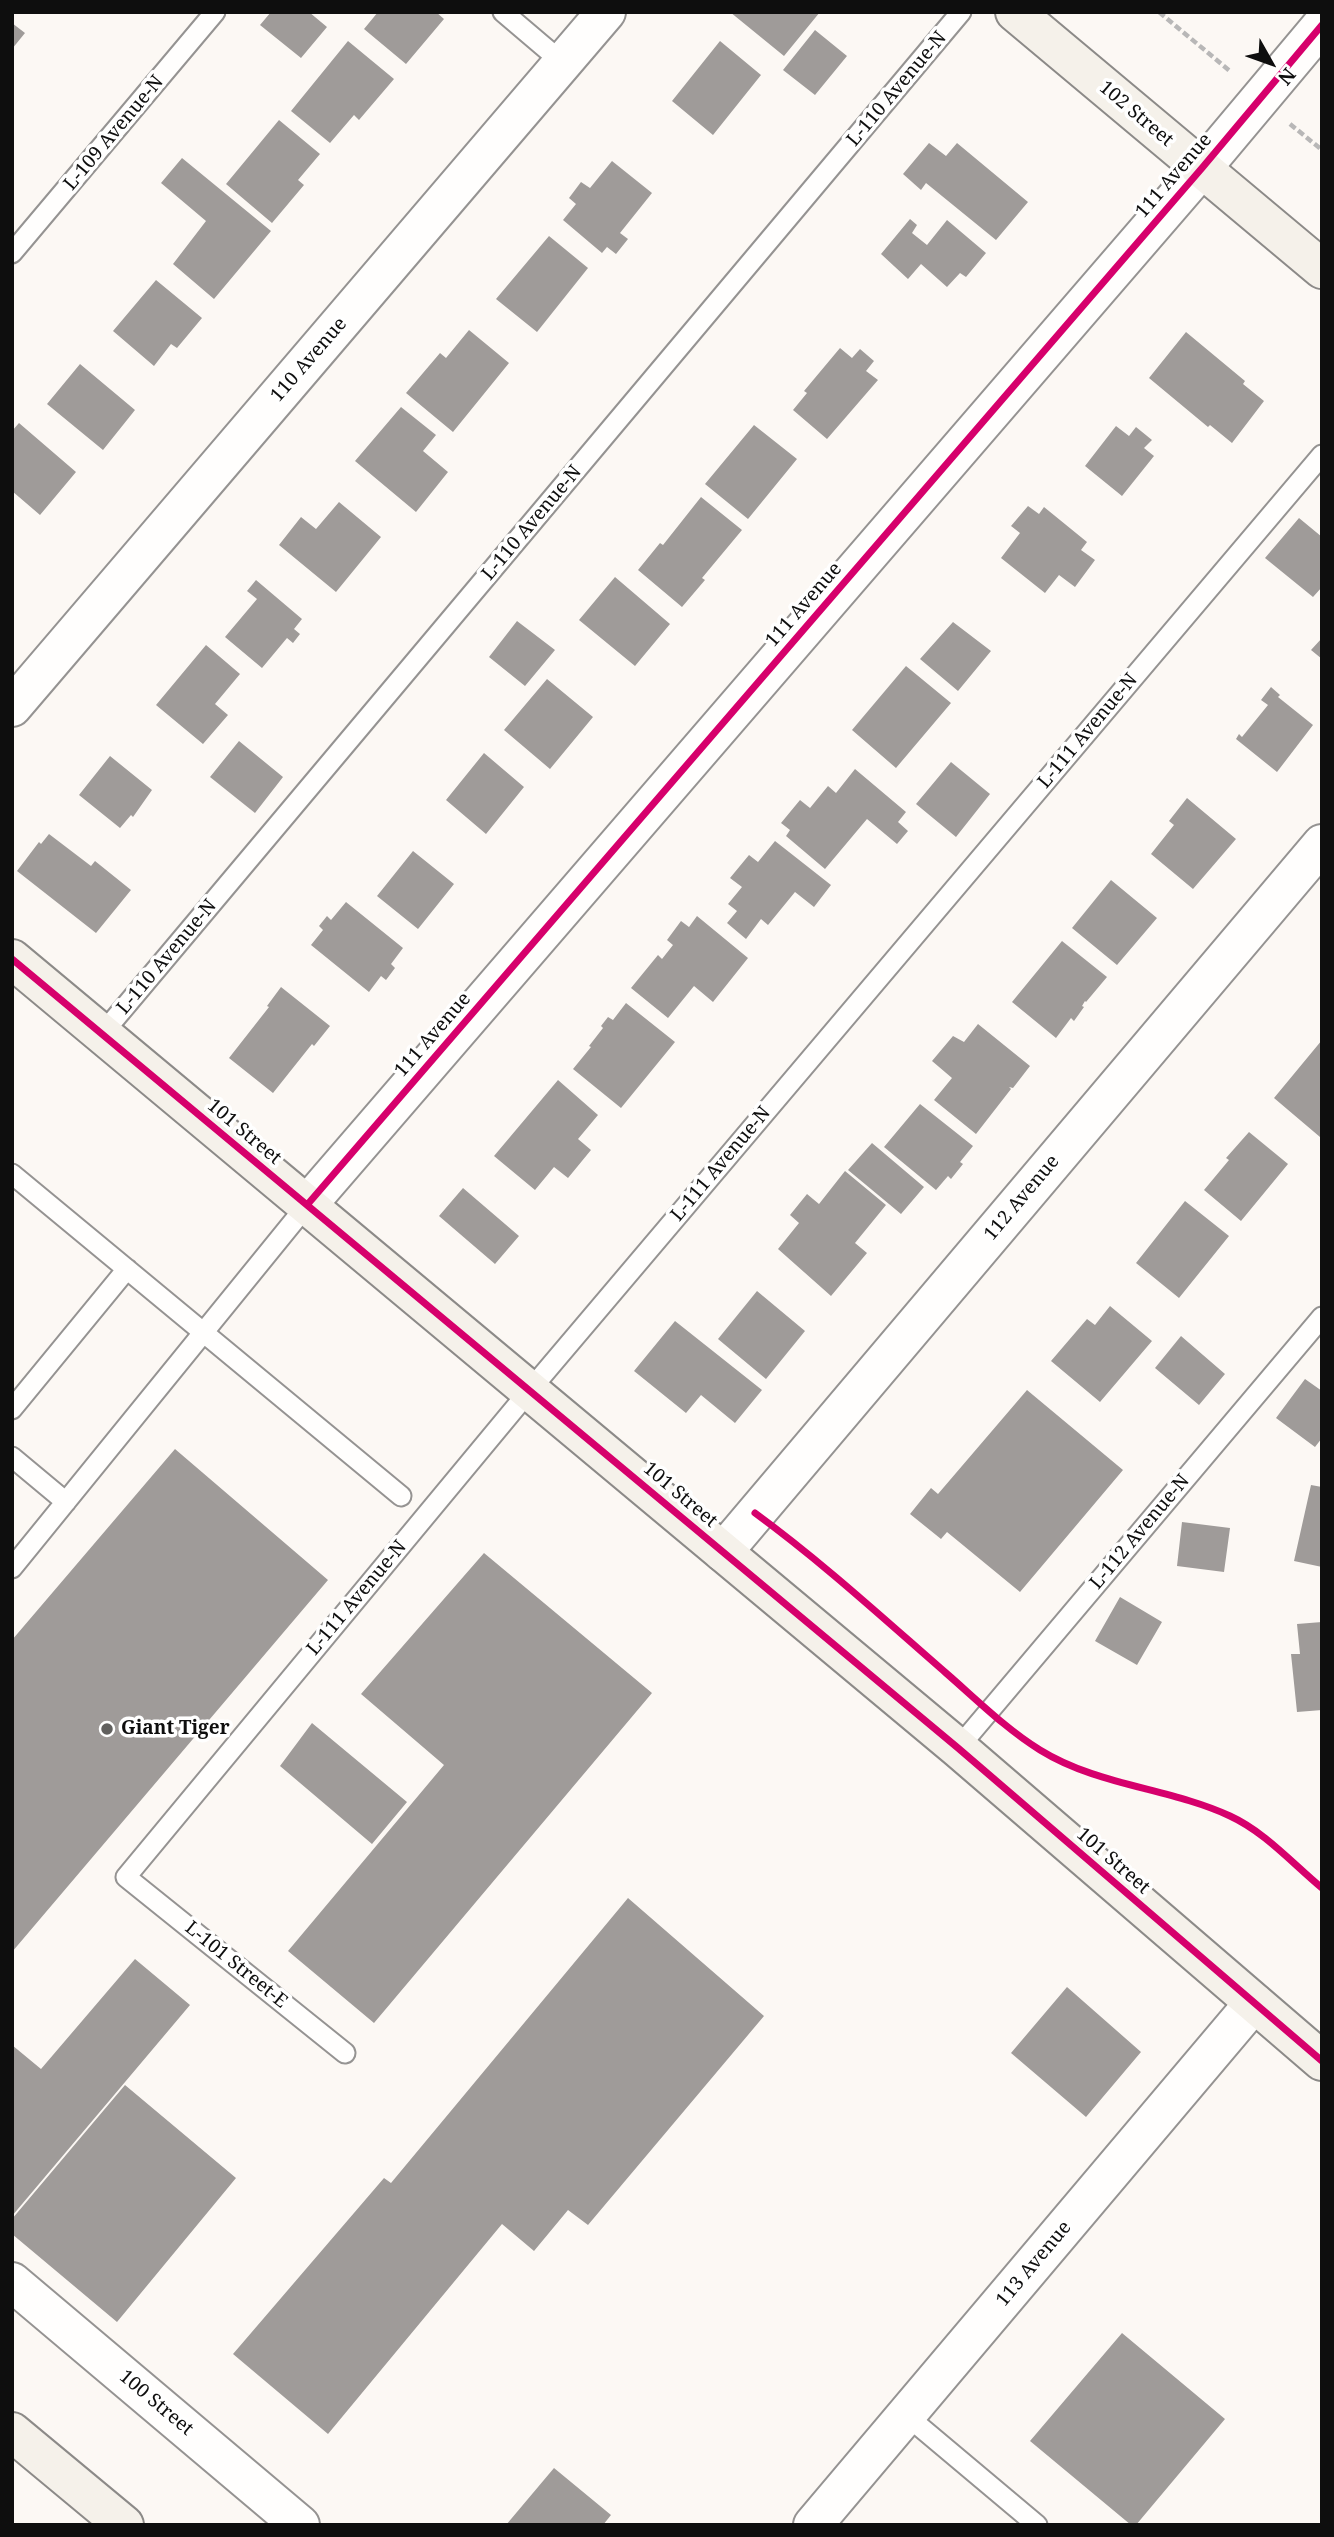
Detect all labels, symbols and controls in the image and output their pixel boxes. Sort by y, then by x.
street label: L-110 Avenue-N [842,27,952,151]
north arrow [1236,28,1306,98]
text: N [1272,62,1302,91]
street label: L-109 Avenue-N [59,71,169,195]
street label: 102 Street [1094,76,1178,152]
street label: 111 Avenue [1131,129,1217,223]
street label: 110 Avenue [266,313,352,407]
street label: L-110 Avenue-N [477,461,587,585]
street label: 111 Avenue [761,558,847,652]
street label: L-111 Avenue-N [1033,669,1143,793]
street label: L-110 Avenue-N [112,895,222,1019]
street label: 111 Avenue [390,988,476,1082]
street label: 101 Street [202,1094,286,1170]
street label: L-111 Avenue-N [666,1102,776,1226]
street label: 112 Avenue [980,1151,1064,1245]
street label: 101 Street [638,1457,722,1533]
street label: L-112 Avenue-N [1085,1470,1195,1594]
street label: L-111 Avenue-N [302,1536,412,1660]
place label: Giant Tiger [121,1718,230,1740]
marker: Giant Tiger [99,1721,115,1737]
street label: 101 Street [1072,1823,1154,1899]
street label: L-101 Street-E [180,1917,292,2013]
street label: 113 Avenue [992,2217,1076,2311]
street label: 100 Street [114,2365,198,2441]

